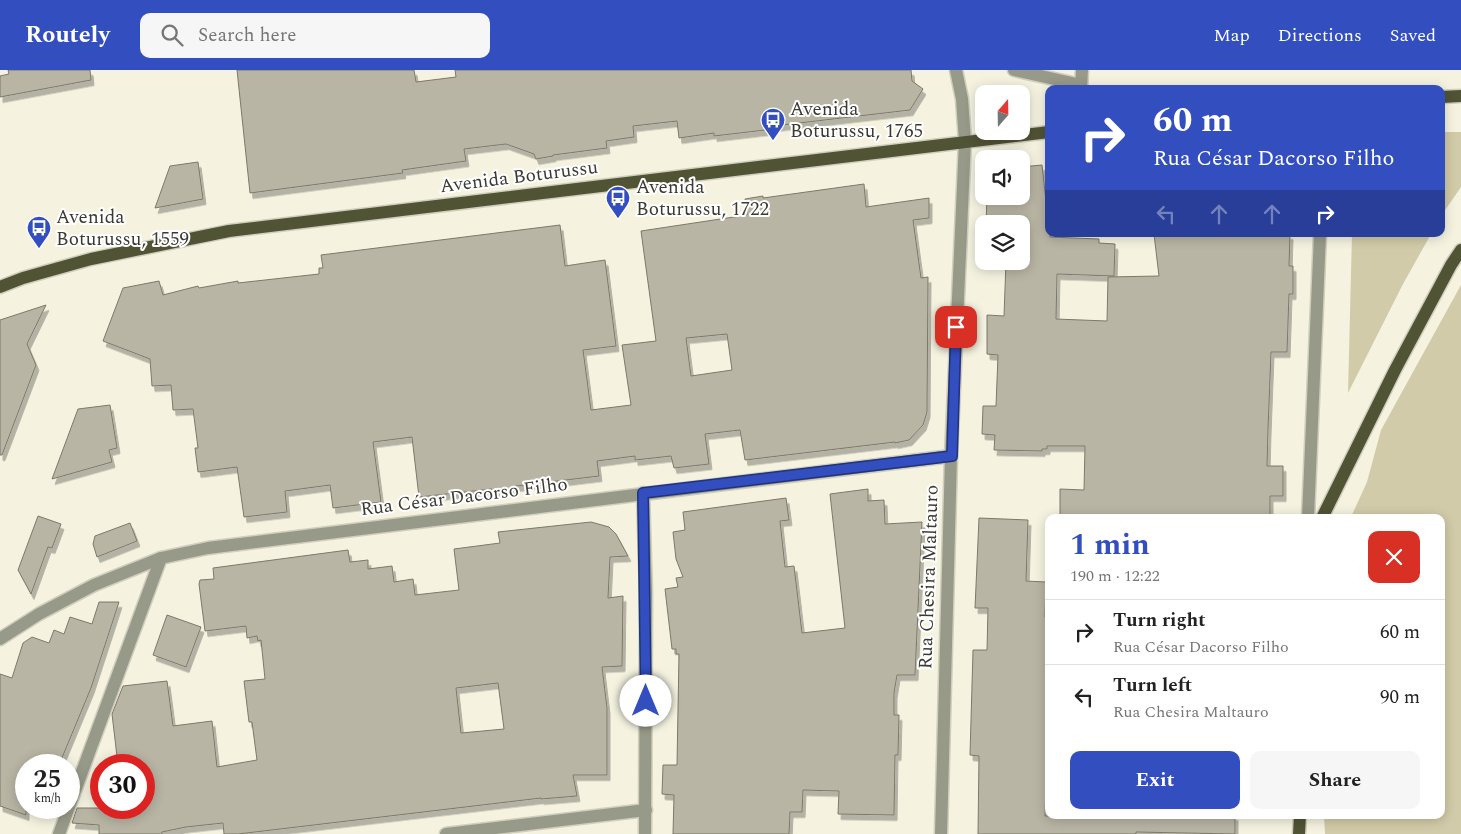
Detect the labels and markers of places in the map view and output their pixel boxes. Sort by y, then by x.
place label: Avenida Boturussu, 1765 [790,95,923,146]
bus stop icon: Avenida Boturussu, 1765 [760,107,786,141]
place label: Avenida Boturussu, 1722 [636,173,769,224]
bus stop icon: Avenida Boturussu, 1722 [605,185,631,219]
place label: Avenida Boturussu, 1559 [56,203,189,254]
bus stop icon: Avenida Boturussu, 1559 [26,215,52,249]
pin [935,306,977,348]

